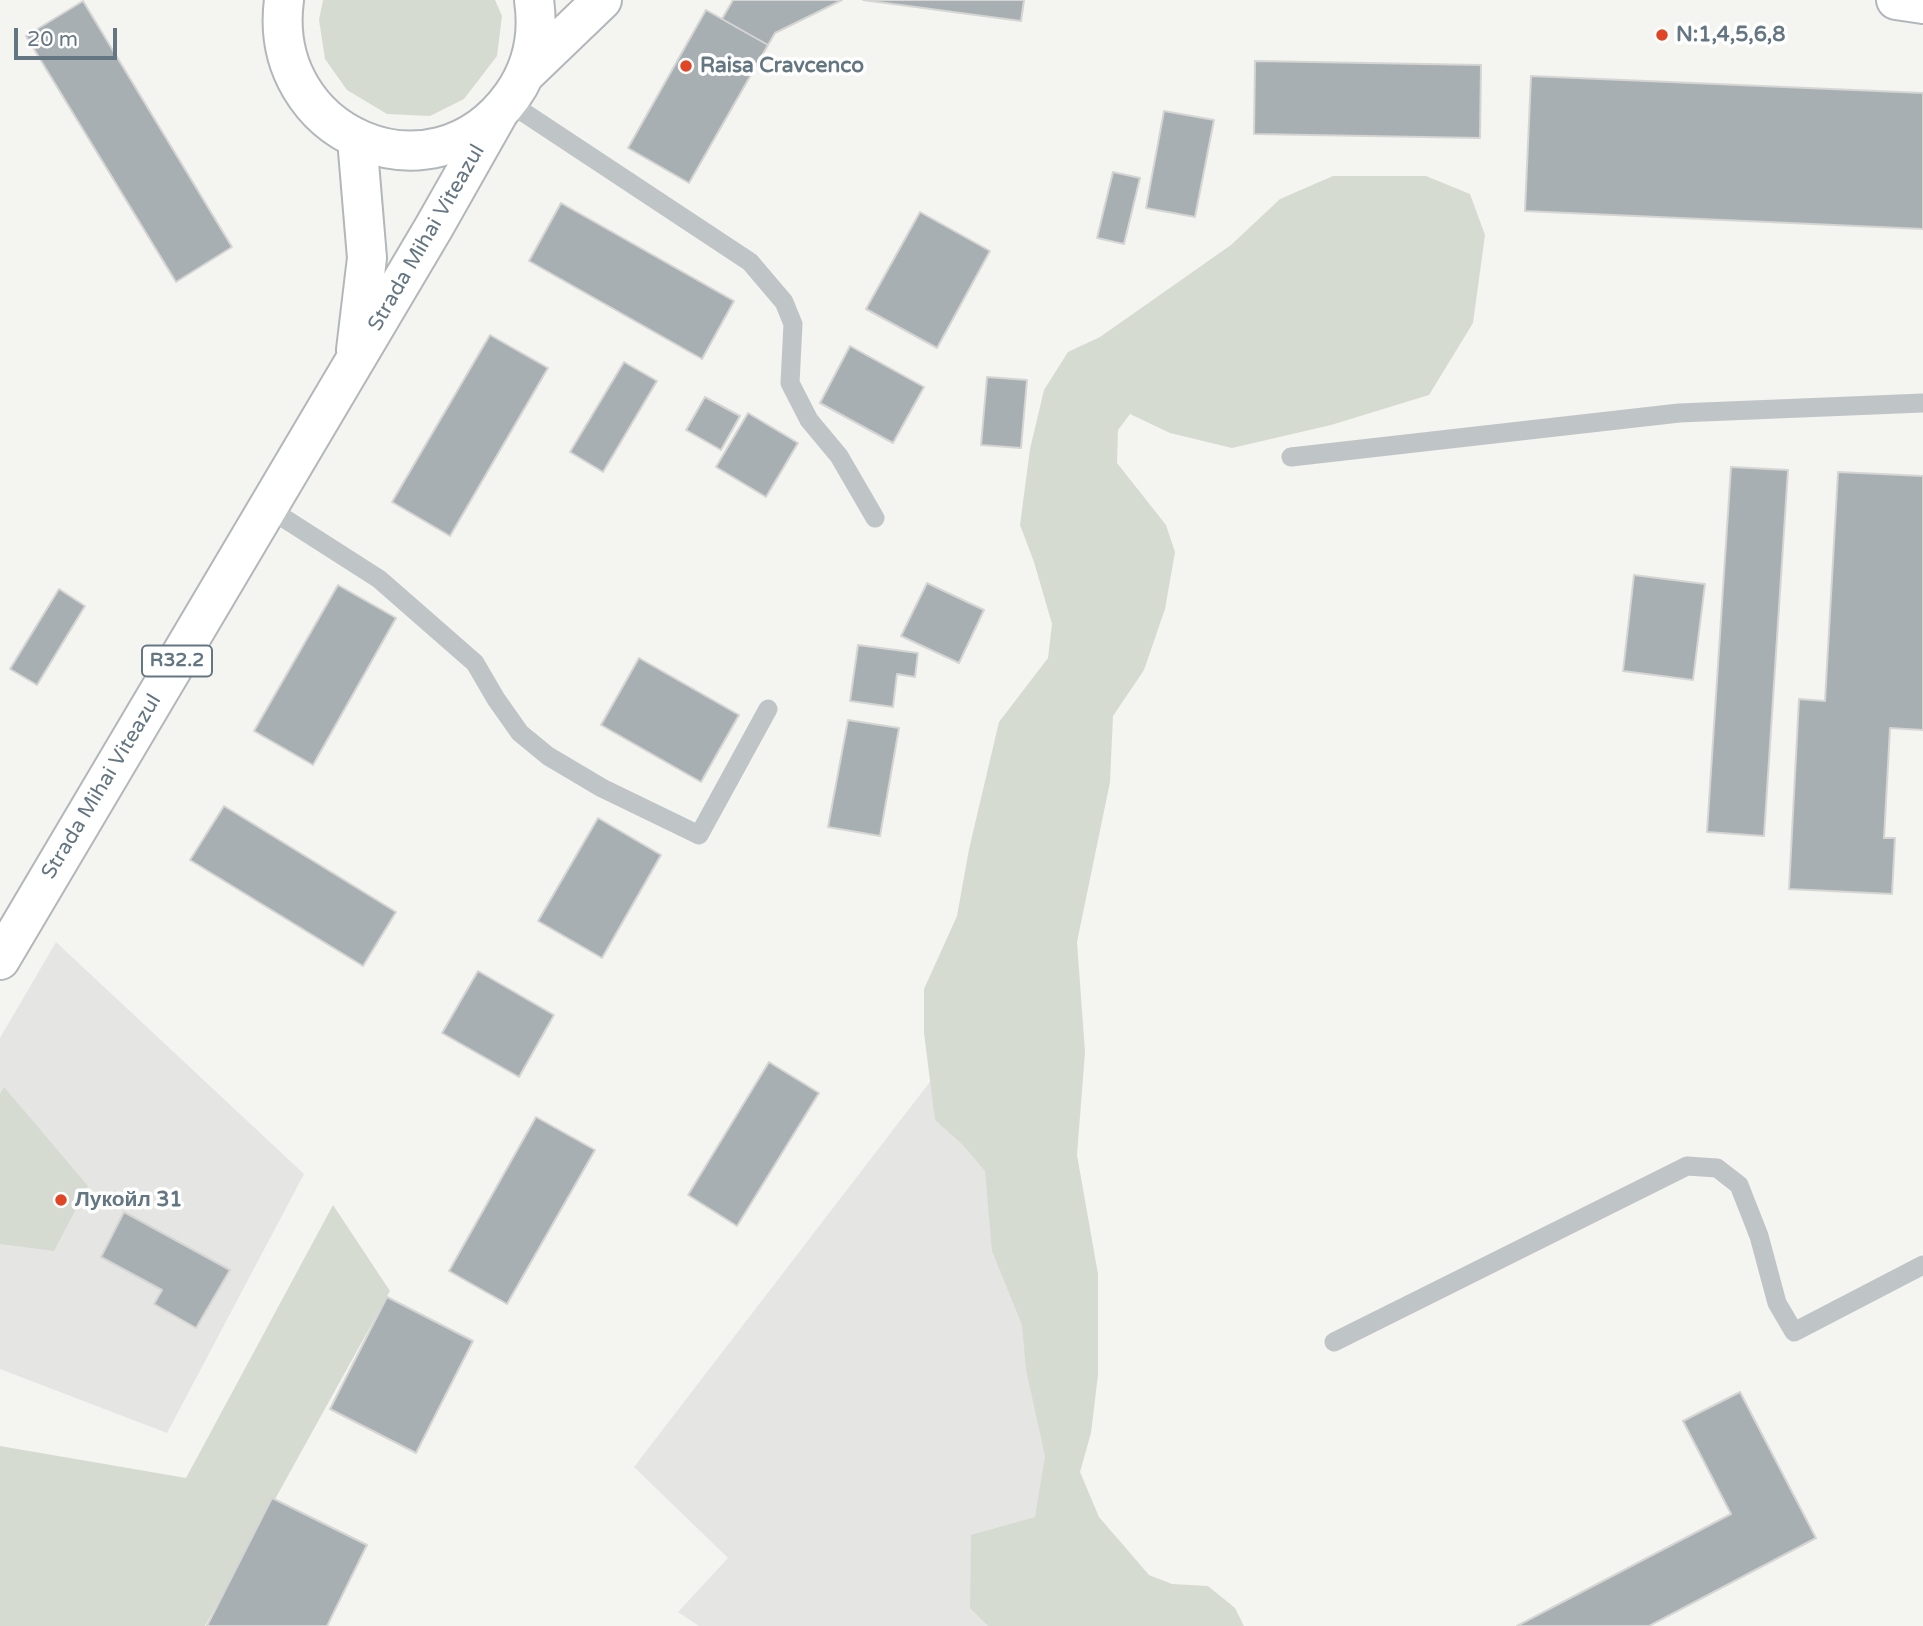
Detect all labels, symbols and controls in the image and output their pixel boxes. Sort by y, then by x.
scale bar [18,14,121,58]
place label: N:1,4,5,6,8 [1676,22,1785,48]
text: 20 m [27,27,78,52]
marker: N:1,4,5,6,8 [1654,27,1670,43]
place label: Raisa Cravcenco [700,53,864,79]
marker: Raisa Cravcenco [678,58,694,74]
street label: Strada Mihai Viteazul [363,140,491,336]
road number: R32.2 [142,646,212,676]
street label: Strada Mihai Viteazul [37,690,167,884]
place label: Лукойл 31 [75,1187,183,1213]
marker: Лукойл 31 [53,1192,69,1208]

